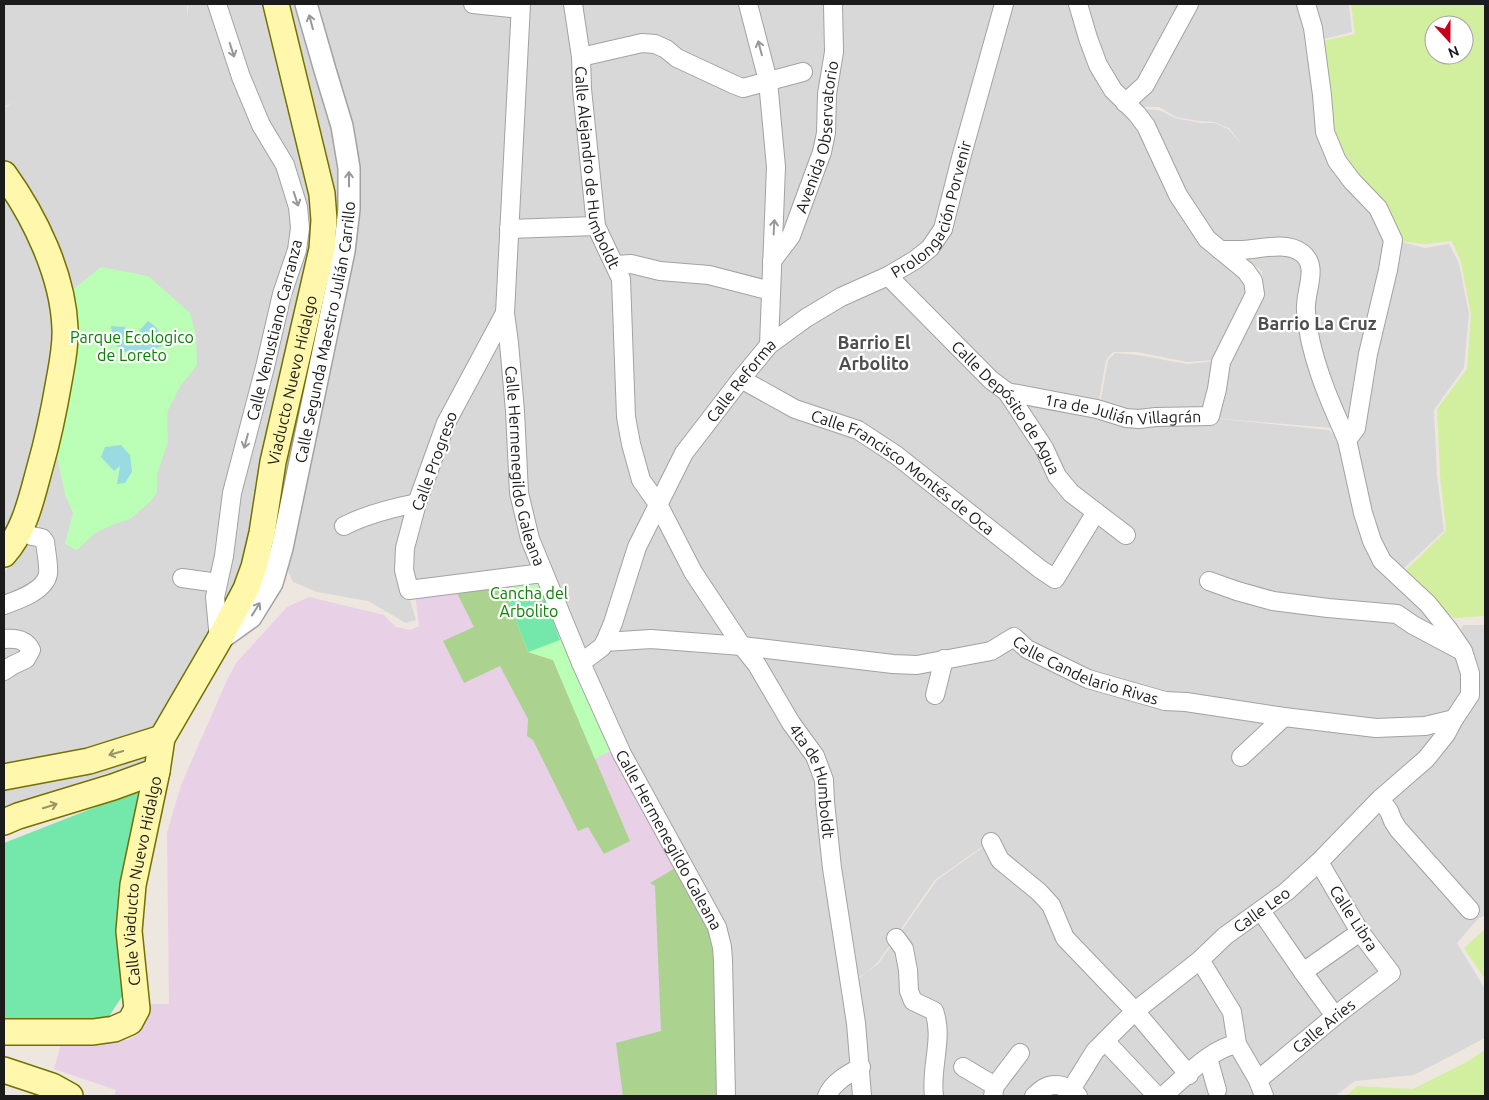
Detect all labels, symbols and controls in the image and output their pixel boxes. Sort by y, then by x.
one-way arrow [306,14,316,30]
north arrow [1424,15,1474,65]
one-way arrow [754,41,764,57]
one-way arrow [228,42,238,58]
text: N [1446,43,1461,61]
street label: Avenida Observatorio [791,59,841,215]
street label: Calle Alejandro de Humboldt [572,66,624,272]
street label: Prolongación Porvenir [888,138,974,281]
one-way arrow [344,171,354,188]
one-way arrow [291,191,301,207]
street label: Calle Segunda Maestro Julián Carrillo [291,201,358,465]
one-way arrow [769,219,778,235]
street label: Calle Venustiano Carranza [243,237,305,423]
street label: Viaducto Nuevo Hidalgo [264,294,320,467]
district label: Barrio La Cruz [1258,313,1377,333]
park label: Parque Ecologico de Loreto [70,328,194,364]
district label: Barrio El Arbolito [838,332,911,373]
street label: Calle Reforma [702,334,779,425]
street label: Calle Depósito de Agua [948,337,1064,477]
street label: Calle Hermenegildo Galeana [502,365,549,568]
street label: 1ra de Julián Villagrán [1043,390,1202,428]
street label: Calle Francisco Montés de Oca [809,406,998,538]
street label: Calle Progreso [408,409,460,513]
one-way arrow [240,433,250,449]
park label: Cancha del Arbolito [490,584,568,620]
one-way arrow [252,602,262,616]
street label: Calle Candelario Rivas [1009,632,1161,708]
street label: 4ta de Humboldt [786,720,838,840]
street label: Calle Hermenegildo Galeana [612,746,726,933]
one-way arrow [108,749,124,759]
street label: Calle Viaducto Nuevo Hidalgo [120,774,165,987]
one-way arrow [41,801,57,811]
street label: Calle Libra [1326,882,1382,954]
street label: Calle Leo [1230,883,1293,936]
street label: Calle Aries [1289,995,1358,1057]

